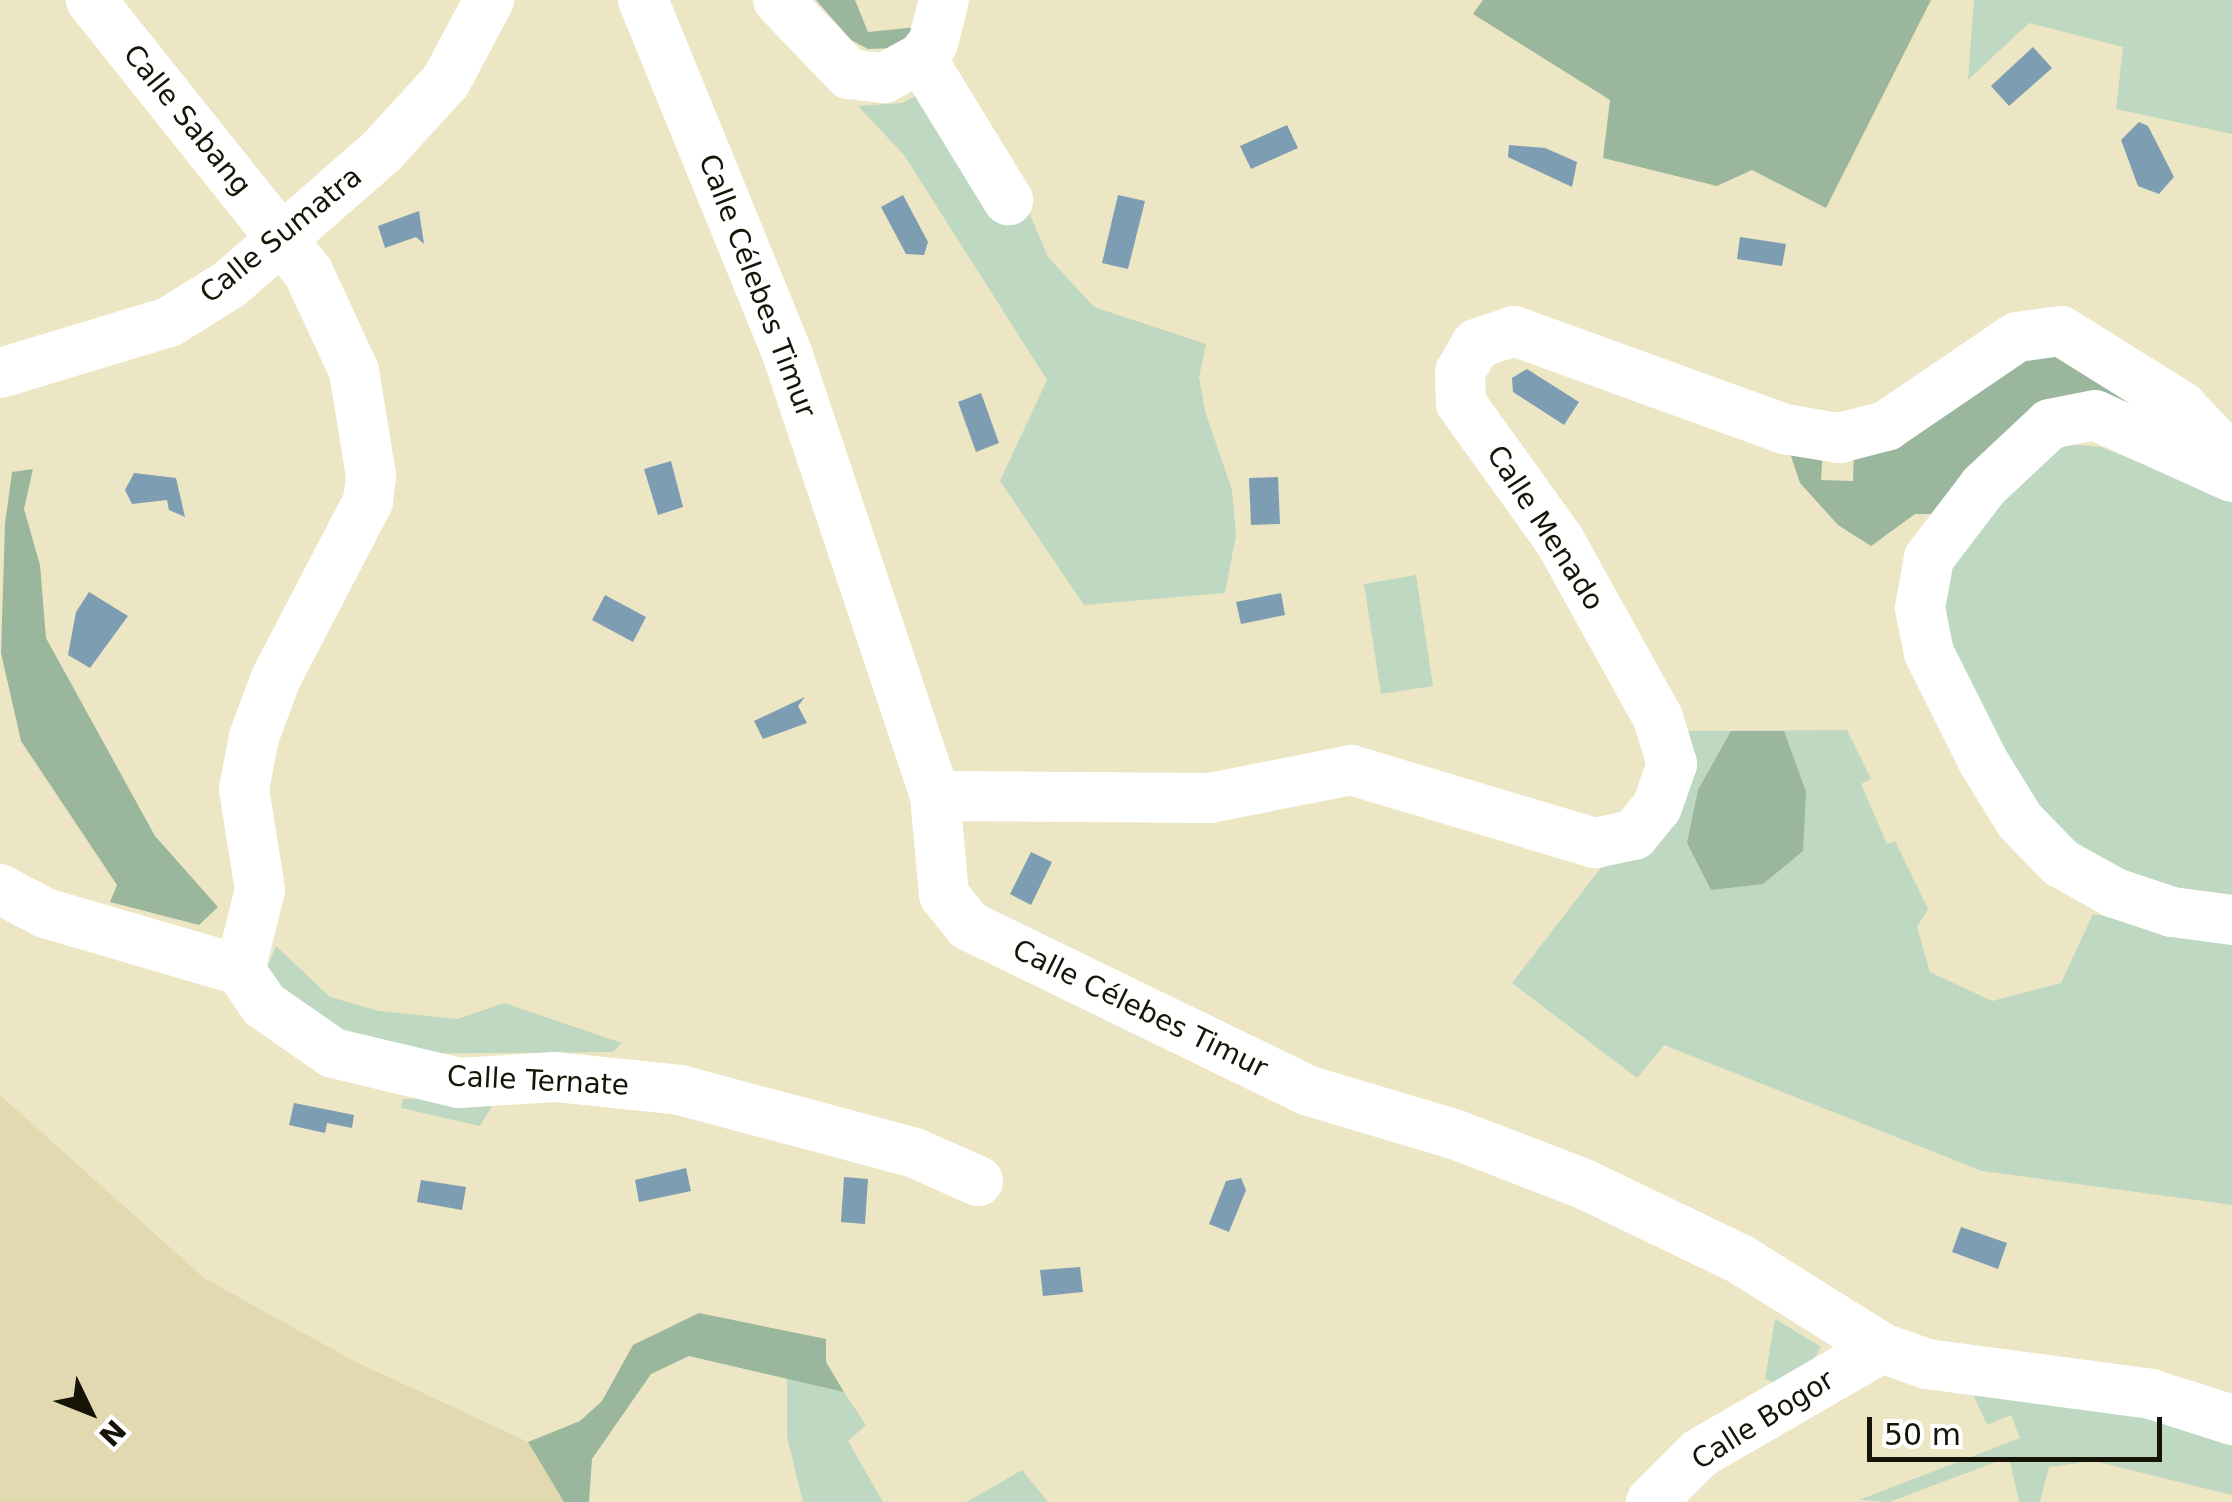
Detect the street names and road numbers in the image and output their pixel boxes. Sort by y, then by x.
street label: Calle Sabang [116,38,258,202]
street label: Calle Célebes Timur [691,150,823,422]
street label: Calle Sumatra [193,160,369,310]
street label: Calle Menado [1479,439,1611,617]
street label: Calle Célebes Timur [1007,933,1273,1085]
street label: Calle Ternate [446,1059,630,1103]
street label: Calle Bogor [1686,1363,1840,1477]

